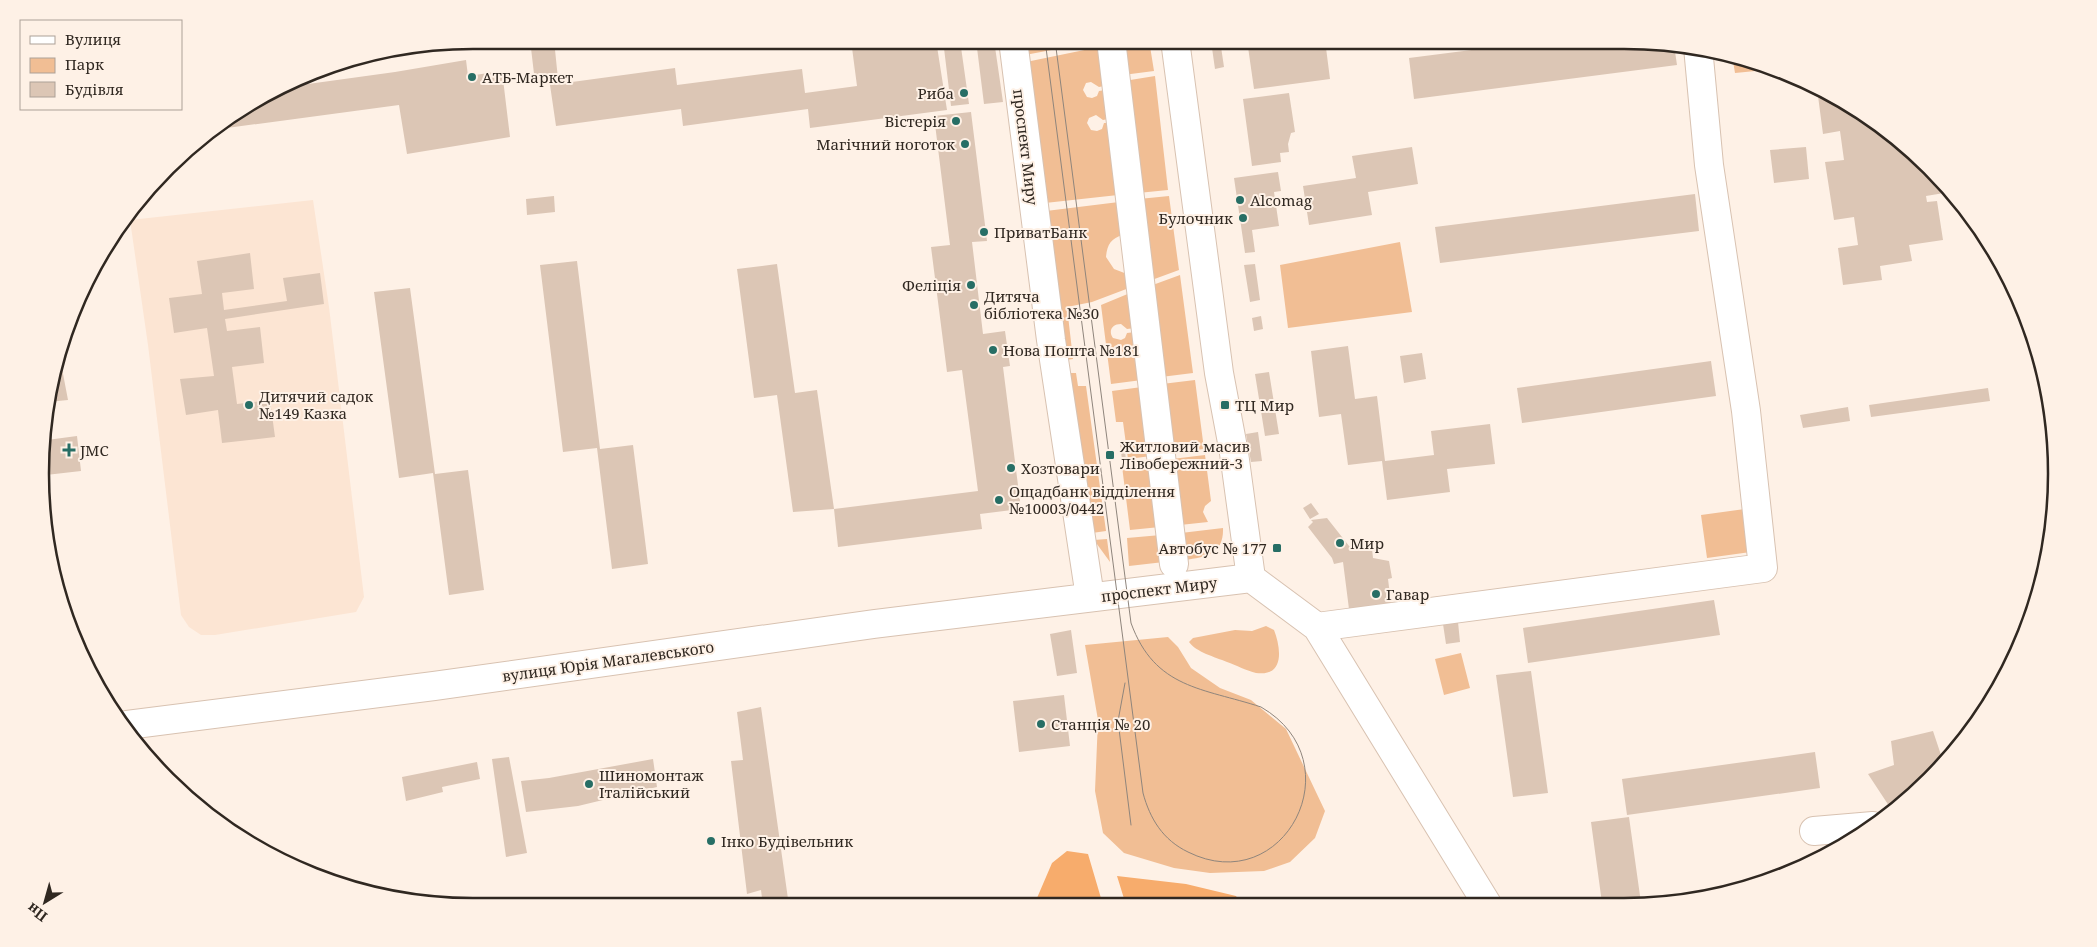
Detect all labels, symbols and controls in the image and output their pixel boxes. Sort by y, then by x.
legend [20,20,182,110]
text: Вулиця [65,29,121,49]
text: Парк [65,54,104,74]
place label: АТБ-Маркет [482,67,573,87]
marker: АТБ-Маркет [466,71,478,83]
text: Будівля [65,79,123,99]
place label: Риба [917,83,954,103]
marker: Риба [958,87,970,99]
street label: проспект Миру [1009,88,1043,207]
place label: Вістерія [884,111,946,131]
marker: Вістерія [950,115,962,127]
place label: Магічний ноготок [816,134,955,154]
marker: Магічний ноготок [959,138,971,150]
place label: Alcomag [1250,190,1312,210]
marker: Alcomag [1234,194,1246,206]
place label: Булочник [1159,208,1233,228]
marker: Булочник [1237,212,1249,224]
place label: ПриватБанк [994,222,1087,242]
marker: ПриватБанк [978,226,990,238]
place label: Феліція [902,275,961,295]
marker: Феліція [965,279,977,291]
place label: Дитяча бібліотека №30 [984,286,1099,323]
marker: Дитяча бібліотека №30 [968,299,980,311]
place label: Нова Пошта №181 [1003,340,1140,360]
marker: Нова Пошта №181 [987,344,999,356]
place label: Дитячий садок №149 Казка [259,386,373,423]
place label: ТЦ Мир [1235,395,1294,415]
marker: Дитячий садок №149 Казка [243,399,255,411]
marker: ТЦ Мир [1219,399,1231,411]
place label: Житловий масив Лівобережний-3 [1119,436,1250,473]
place label: JMC [79,440,109,460]
marker: JMC [62,443,76,457]
marker: Житловий масив Лівобережний-3 [1104,449,1116,461]
place label: Хозтовари [1021,458,1100,478]
marker: Хозтовари [1005,462,1017,474]
place label: Ощадбанк відділення №10003/0442 [1009,481,1175,518]
marker: Ощадбанк відділення №10003/0442 [993,494,1005,506]
place label: Мир [1350,533,1384,553]
marker: Мир [1334,537,1346,549]
place label: Автобус № 177 [1158,538,1267,558]
marker: Автобус № 177 [1271,542,1283,554]
street label: проспект Миру [1100,572,1219,606]
place label: Гавар [1386,584,1429,604]
marker: Гавар [1370,588,1382,600]
street label: вулиця Юрія Магалевського [501,636,715,686]
place label: Станція № 20 [1051,714,1150,734]
marker: Станція № 20 [1035,718,1047,730]
place label: Шиномонтаж Італійський [599,765,704,802]
marker: Шиномонтаж Італійський [583,778,595,790]
place label: Інко Будівельник [721,831,853,851]
marker: Інко Будівельник [705,835,717,847]
north arrow [20,877,70,927]
text: Пн [22,899,51,927]

